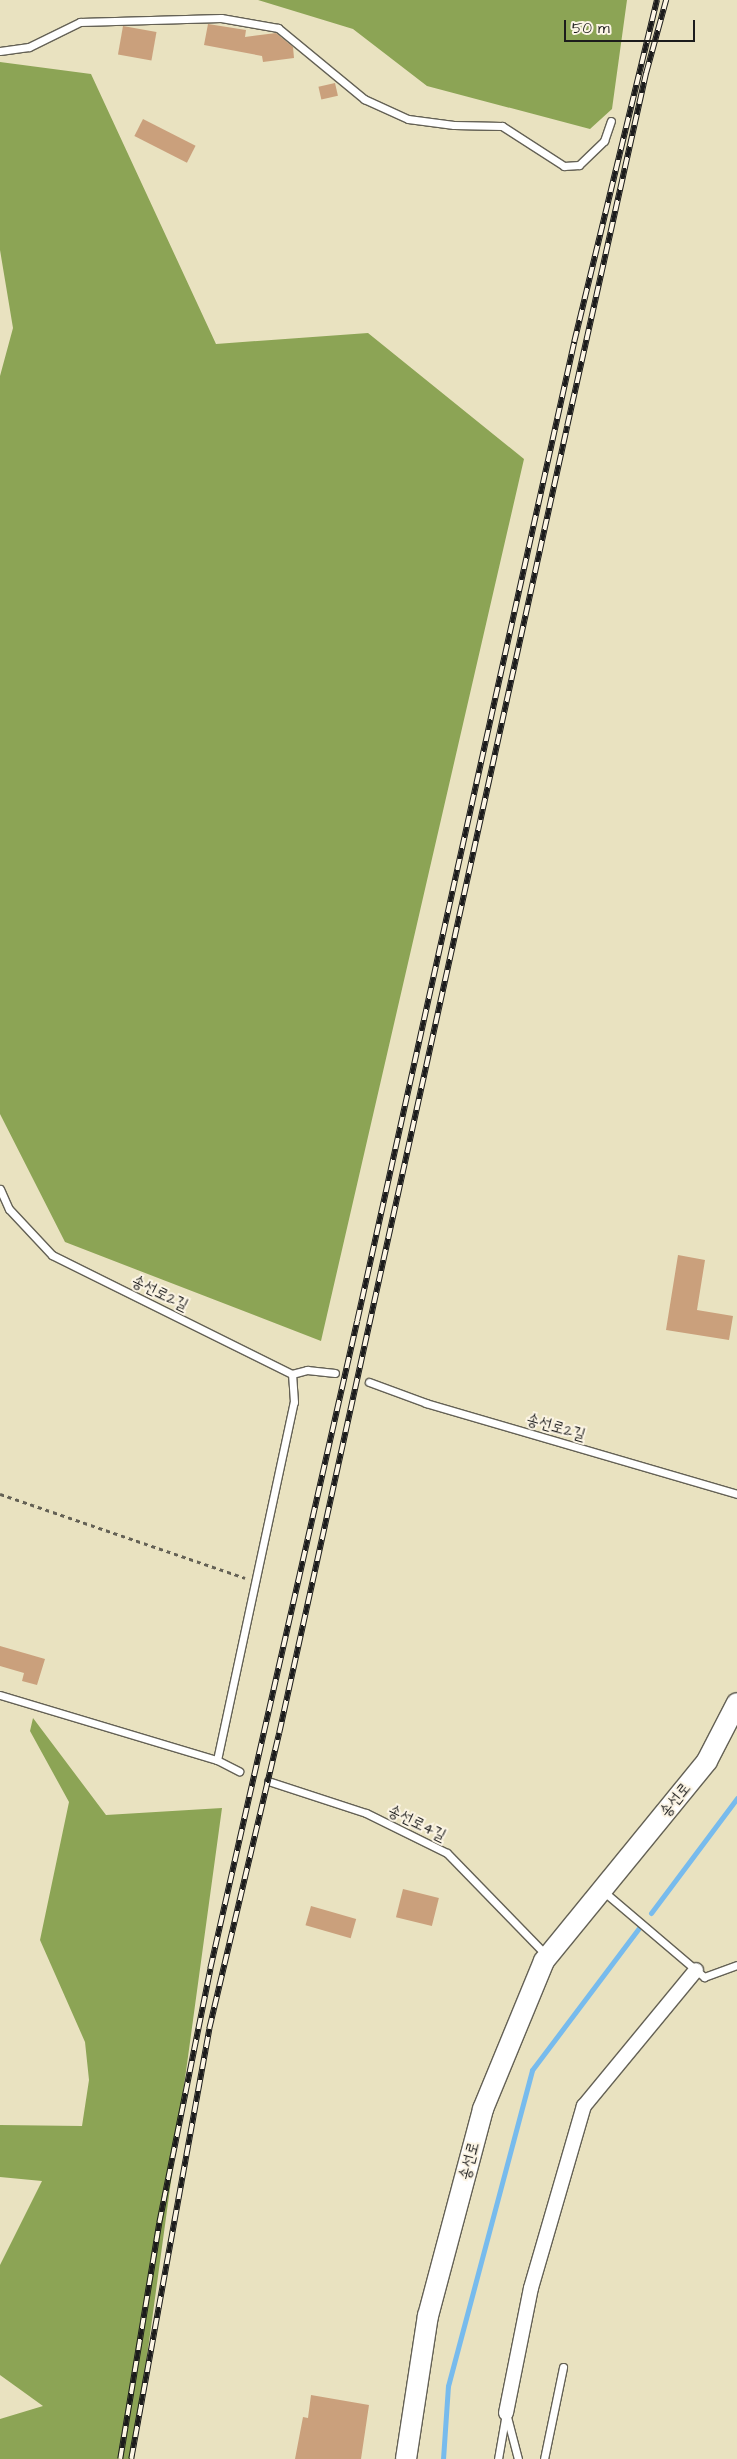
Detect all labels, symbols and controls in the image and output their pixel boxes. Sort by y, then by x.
scale bar [567,10,698,42]
text: 50 m [572,18,610,39]
street label: 송선로2길 [129,1271,191,1315]
street label: 송선로2길 [524,1409,588,1445]
street label: 송선로 [655,1779,695,1821]
street label: 송선로4길 [385,1801,449,1845]
street label: 송선로 [455,2140,483,2182]

